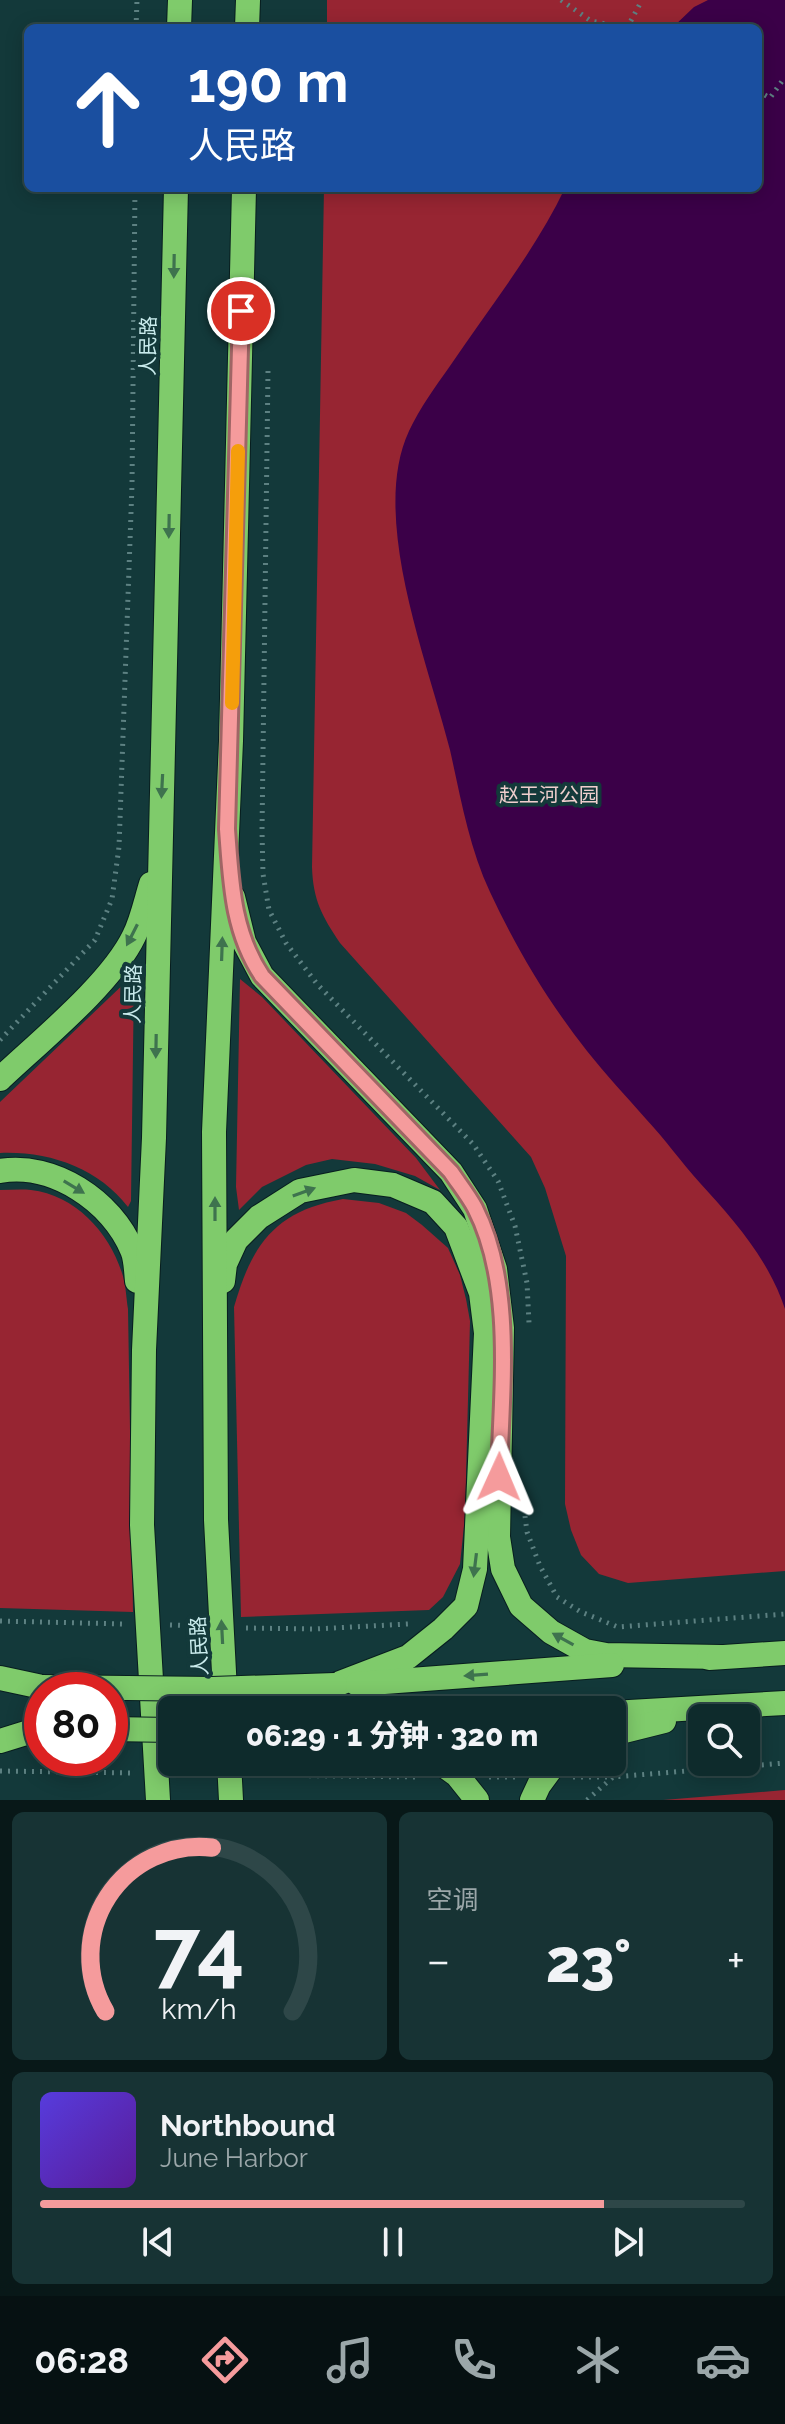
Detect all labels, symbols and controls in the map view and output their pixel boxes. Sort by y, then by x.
text: 190 m [188,49,349,115]
icon: ahead [56,56,160,160]
text: 人民路 [188,124,296,166]
one-way arrow [168,254,180,279]
pin [207,277,275,345]
icon: arrive [219,289,263,333]
street label: 人民路 [135,316,161,376]
one-way arrow [162,514,175,539]
one-way arrow [155,774,168,799]
park label: 赵王河公园 [499,783,599,807]
one-way arrow [125,924,139,947]
one-way arrow [215,936,228,961]
street label: 人民路 [120,964,146,1024]
one-way arrow [149,1034,162,1059]
one-way arrow [63,1180,85,1194]
one-way arrow [292,1186,316,1198]
one-way arrow [208,1196,221,1221]
position arrow [457,1435,541,1519]
one-way arrow [468,1552,481,1577]
street label: 人民路 [185,1615,213,1677]
one-way arrow [215,1619,228,1644]
one-way arrow [552,1632,574,1646]
one-way arrow [463,1669,488,1682]
speed limit sign: 80 [24,1672,128,1776]
map controls [688,1704,760,1776]
button: search [688,1704,760,1776]
text: 06:29 · 1 分钟 · 320 m [246,1718,538,1753]
text: 空调 [427,1885,479,1915]
text: 74 [154,1900,245,1997]
text: 23° [546,1926,631,1996]
text: − [427,1935,450,1986]
text: + [727,1935,745,1986]
text: km/h [162,1992,237,2026]
text: Northbound [160,2108,335,2143]
text: June Harbor [160,2143,308,2173]
icon: previous [136,2220,180,2264]
icon: pause [371,2220,415,2264]
icon: next [606,2220,650,2264]
icon: directions [197,2332,253,2388]
icon: music [322,2332,378,2388]
icon: phone [446,2332,502,2388]
icon: climate [570,2332,626,2388]
icon: car [695,2332,751,2388]
text: 06:28 [34,2339,129,2381]

